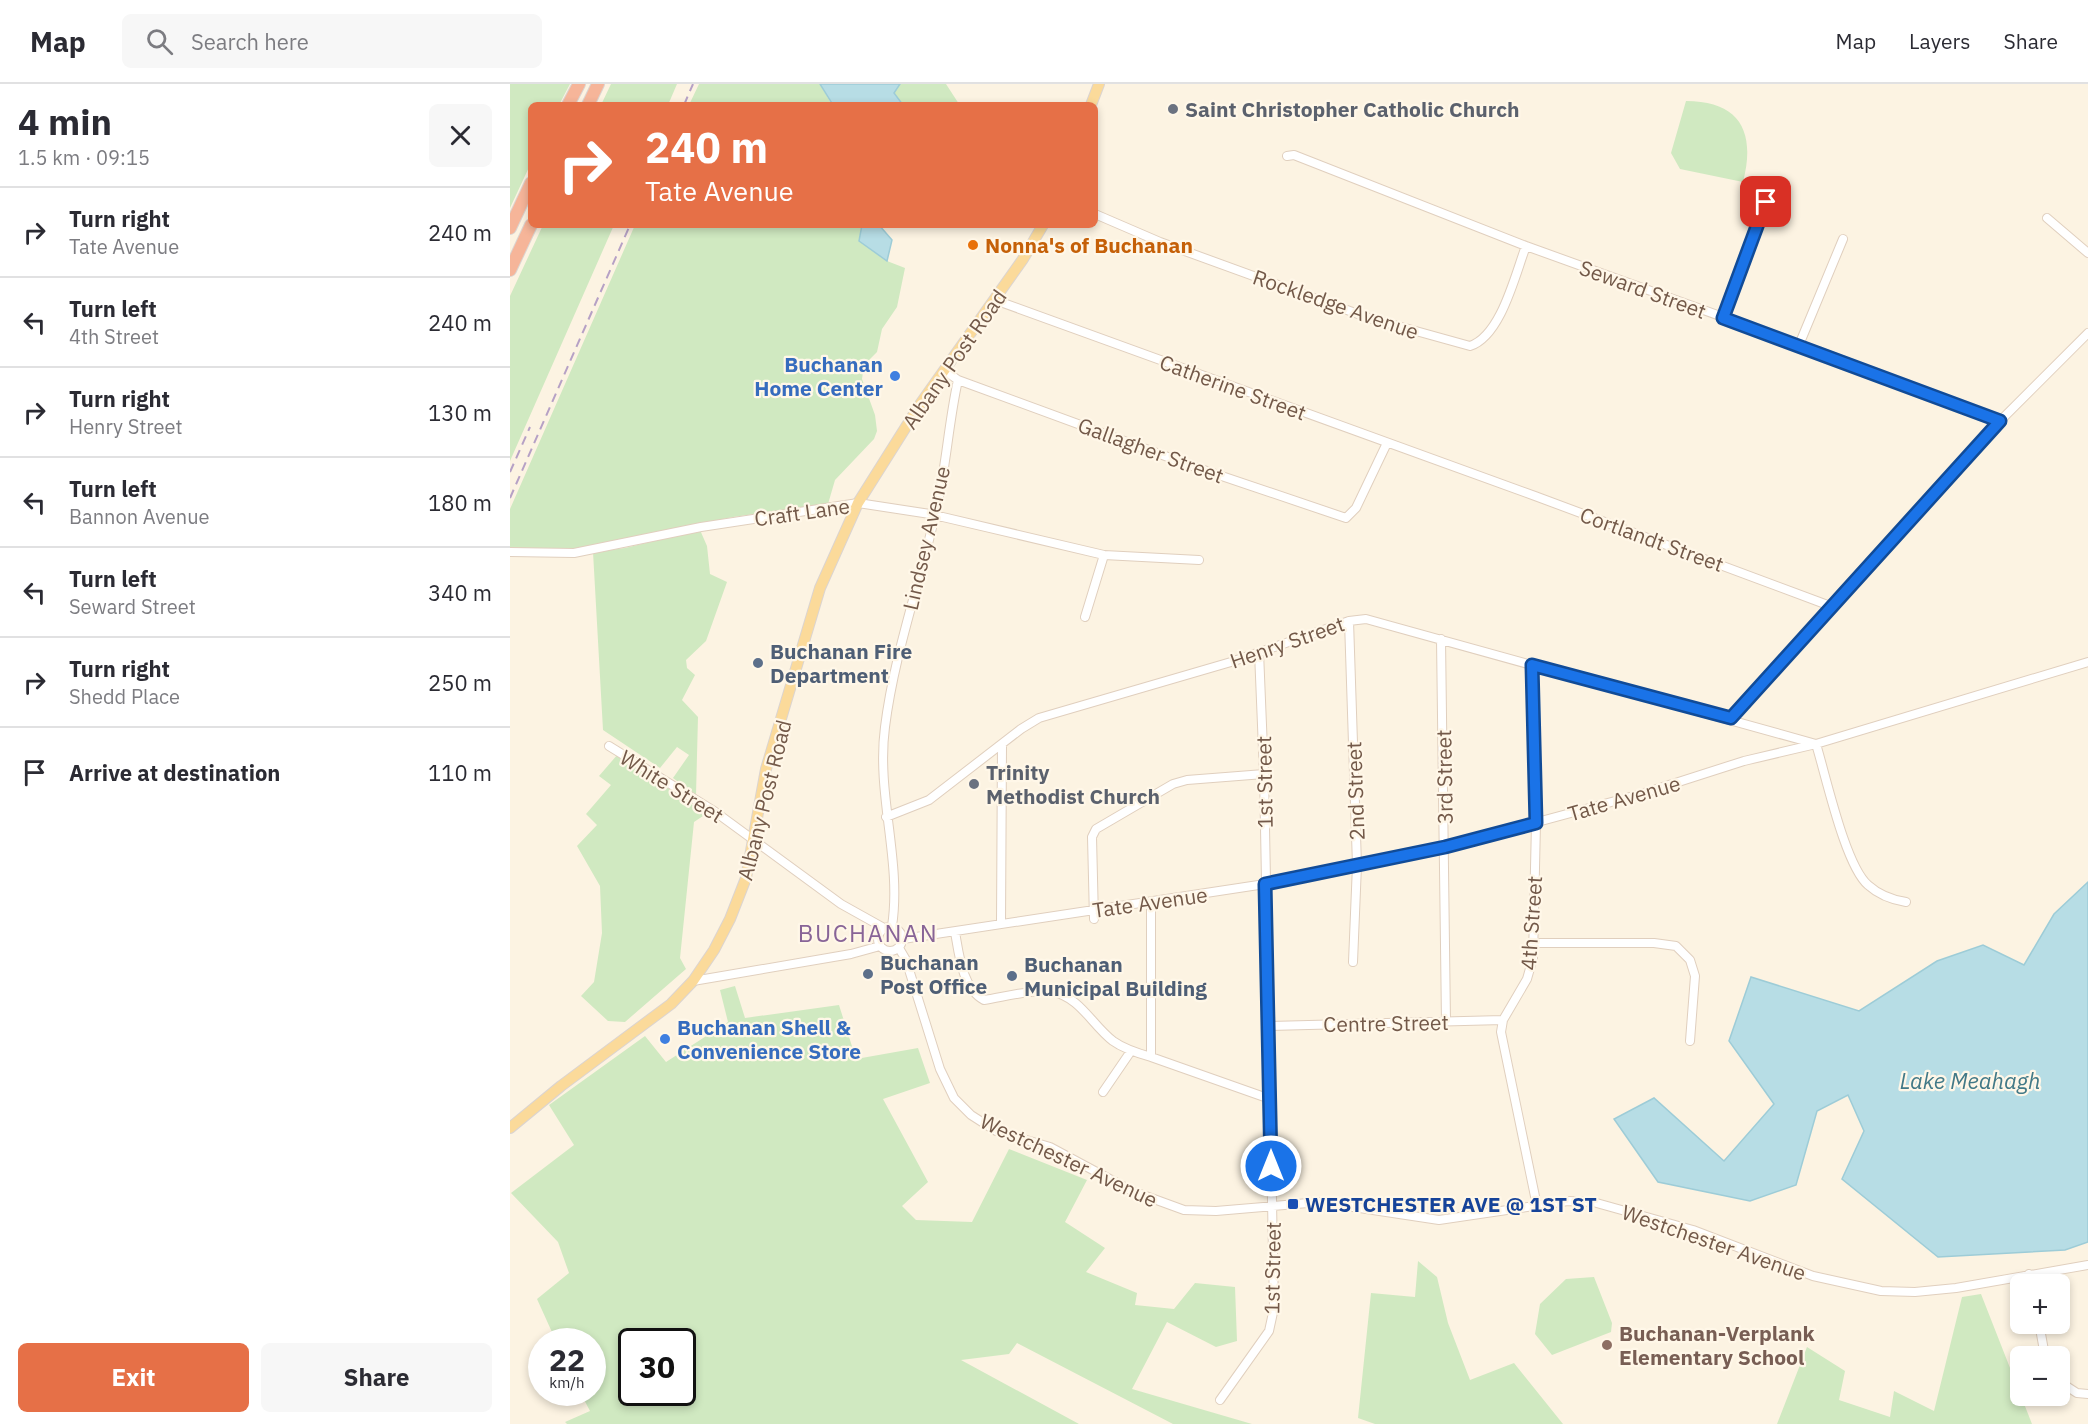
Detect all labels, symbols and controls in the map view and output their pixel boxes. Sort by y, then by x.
search box [122,14,542,68]
text: Map [30,23,86,60]
icon: search [143,25,176,58]
text: Search here [191,27,309,56]
text: Map [1836,27,1876,55]
text: Layers [1909,27,1971,55]
text: Share [2004,27,2058,55]
place label: Saint Christopher Catholic Church [1185,95,1520,123]
text: 4 min [18,98,112,145]
marker: Saint Christopher Catholic Church [1166,102,1180,116]
button: close [429,104,492,167]
text: 240 m [645,120,768,175]
icon: right [546,126,624,204]
text: 1.5 km · 09:15 [18,144,150,171]
text: Tate Avenue [645,173,794,208]
pin [1740,176,1791,227]
icon: arrive [1749,185,1782,218]
text: Turn right [69,204,170,233]
icon: right [18,216,51,249]
text: 240 m [428,218,492,247]
place label: Nonna's of Buchanan [985,231,1193,259]
text: Tate Avenue [69,233,179,260]
marker: Nonna's of Buchanan [966,238,980,252]
street label: Seward Street [1576,253,1710,325]
street label: Rockledge Avenue [1249,263,1423,345]
street label: Albany Post Road [895,284,1013,434]
text: Turn left [69,294,157,323]
icon: left [18,306,51,339]
text: 240 m [428,308,492,337]
text: 4th Street [69,323,159,350]
street label: Catherine Street [1156,347,1310,427]
place label: Buchanan Home Center [754,350,884,402]
marker: Buchanan Home Center [888,369,902,383]
text: Turn right [69,384,170,413]
icon: right [18,396,51,429]
text: 130 m [428,398,492,427]
street label: Gallagher Street [1074,411,1228,489]
text: Henry Street [69,413,183,440]
street label: Lindsey Avenue [896,463,956,613]
text: Turn left [69,474,157,503]
icon: left [18,486,51,519]
text: 180 m [428,488,492,517]
street label: Craft Lane [752,491,852,533]
street label: Cortlandt Street [1576,500,1728,578]
text: Bannon Avenue [69,503,210,530]
text: Turn left [69,564,157,593]
icon: left [18,576,51,609]
text: 340 m [428,578,492,607]
text: Seward Street [69,593,196,620]
street label: Henry Street [1226,609,1348,675]
place label: Buchanan Fire Department [770,637,912,689]
text: Turn right [69,654,170,683]
marker: Buchanan Fire Department [751,656,765,670]
icon: right [18,666,51,699]
text: 250 m [428,668,492,697]
text: Shedd Place [69,683,180,710]
street label: Albany Post Road [731,717,797,883]
street label: 3rd Street [1429,729,1459,825]
street label: 1st Street [1249,735,1279,829]
street label: 2nd Street [1339,741,1371,841]
street label: White Street [615,743,729,829]
icon: arrive [18,756,51,789]
text: Arrive at destination [69,758,280,787]
text: 110 m [428,758,492,787]
place label: Trinity Methodist Church [986,758,1160,810]
street label: Tate Avenue [1565,769,1683,827]
marker: Trinity Methodist Church [967,777,981,791]
street label: 4th Street [1514,875,1548,971]
street label: Tate Avenue [1091,880,1209,924]
district label: BUCHANAN [798,917,938,949]
place label: Buchanan Post Office [880,948,988,1000]
place label: Buchanan Municipal Building [1024,950,1207,1002]
marker: Buchanan Post Office [861,967,875,981]
marker: Buchanan Municipal Building [1005,969,1019,983]
street label: Centre Street [1323,1008,1449,1038]
place label: Buchanan Shell & Convenience Store [677,1013,861,1065]
marker: Buchanan Shell & Convenience Store [658,1032,672,1046]
water label: Lake Meahagh [1900,1066,2040,1095]
street label: Westchester Avenue [976,1107,1162,1213]
position arrow [1239,1134,1303,1198]
place label: WESTCHESTER AVE @ 1ST ST [1305,1190,1597,1218]
marker: WESTCHESTER AVE @ 1ST ST [1286,1197,1300,1211]
street label: Westchester Avenue [1618,1197,1810,1287]
street label: 1st Street [1257,1221,1287,1315]
map controls [2010,1274,2070,1406]
button: + [2010,1274,2070,1334]
place label: Buchanan-Verplank Elementary School [1619,1319,1816,1371]
speed limit sign: 30 [618,1328,696,1406]
marker: Buchanan-Verplank Elementary School [1600,1338,1614,1352]
text: 22 [549,1340,585,1379]
button: Exit [18,1343,249,1412]
button: Share [261,1343,492,1412]
button: − [2010,1346,2070,1406]
text: km/h [549,1373,585,1392]

